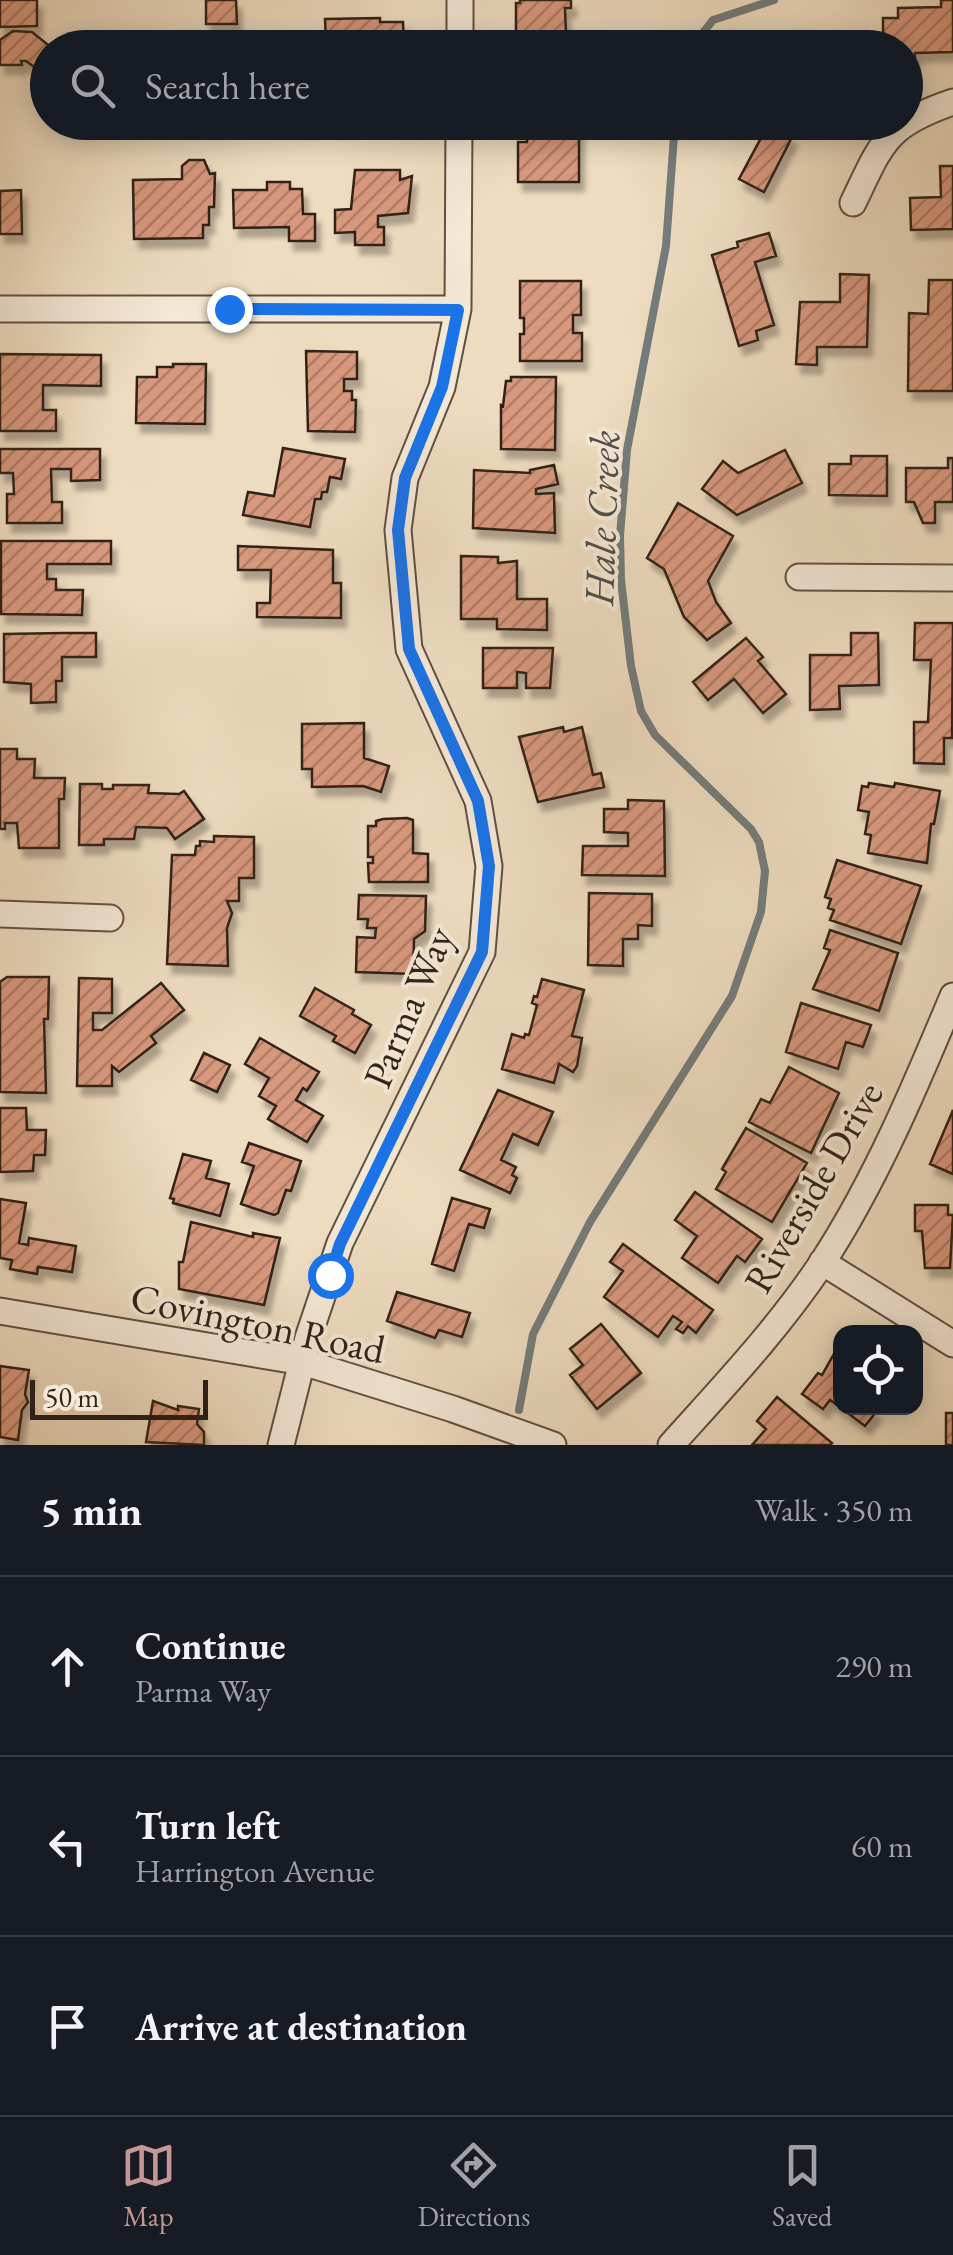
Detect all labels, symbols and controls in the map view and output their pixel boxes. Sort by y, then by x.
search box [30,30,923,140]
icon: search [65,58,120,113]
text: Search here [145,61,310,110]
route end [207,287,253,333]
water label: Hale Creek [571,430,632,608]
street label: Parma Way [351,918,465,1095]
street label: Riverside Drive [732,1072,894,1302]
route start [308,1253,354,1299]
street label: Covington Road [126,1271,391,1375]
map controls [833,1325,923,1415]
button: locate [833,1325,923,1415]
scale bar [30,1375,208,1420]
text: 50 m [45,1379,99,1415]
text: 5 min [40,1483,142,1538]
text: Walk · 350 m [755,1489,913,1531]
text: Continue [135,1621,286,1670]
icon: ahead [40,1639,95,1694]
text: 290 m [836,1645,913,1687]
text: Parma Way [135,1670,271,1712]
text: Turn left [135,1801,280,1850]
icon: left [40,1819,95,1874]
text: 60 m [851,1825,913,1867]
text: Harrington Avenue [135,1850,375,1892]
icon: arrive [40,1999,95,2054]
text: Arrive at destination [135,2002,467,2051]
tab: Map [121,2138,176,2234]
tab: Directions [418,2138,530,2234]
tab: Saved [772,2138,832,2234]

